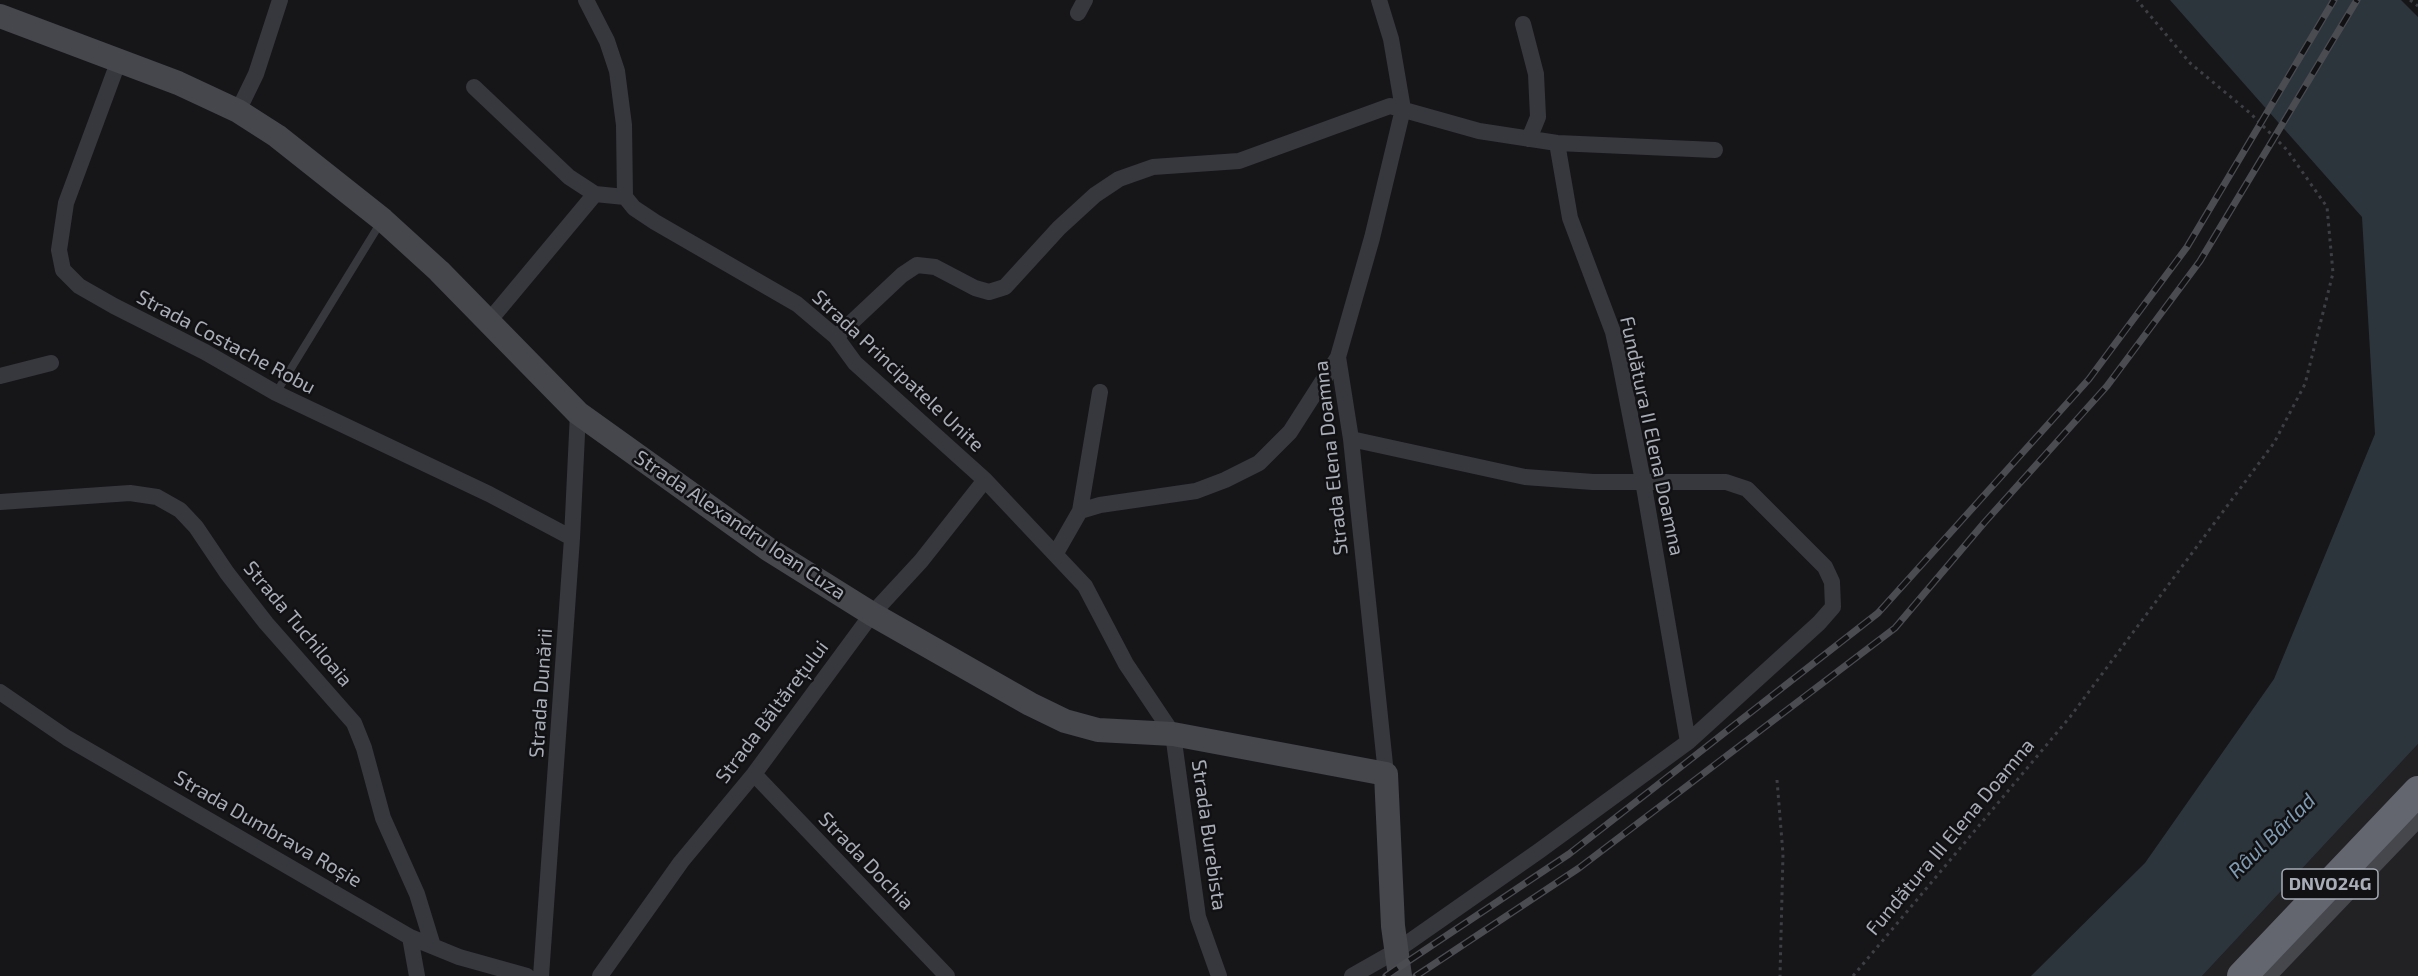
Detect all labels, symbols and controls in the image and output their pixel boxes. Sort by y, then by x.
street label: Strada Costache Robu [132,285,320,399]
street label: Strada Principatele Unite [807,285,989,457]
street label: Fundătura II Elena Doamna [1615,314,1689,558]
street label: Strada Elena Doamna [1309,360,1353,556]
street label: Strada Alexandru Ioan Cuza [630,445,850,605]
street label: Strada Tuchiloaia [239,556,357,692]
street label: Strada Dunării [525,627,557,759]
street label: Strada Băltărețului [711,636,833,788]
street label: Fundătura III Elena Doamna [1861,734,2039,940]
street label: Strada Burebista [1187,758,1231,912]
street label: Strada Dumbrava Roșie [170,765,366,893]
water label: Râul Bârlad [2223,788,2321,884]
street label: Strada Dochia [813,807,919,915]
road number: DNVO24G [2282,869,2378,899]

